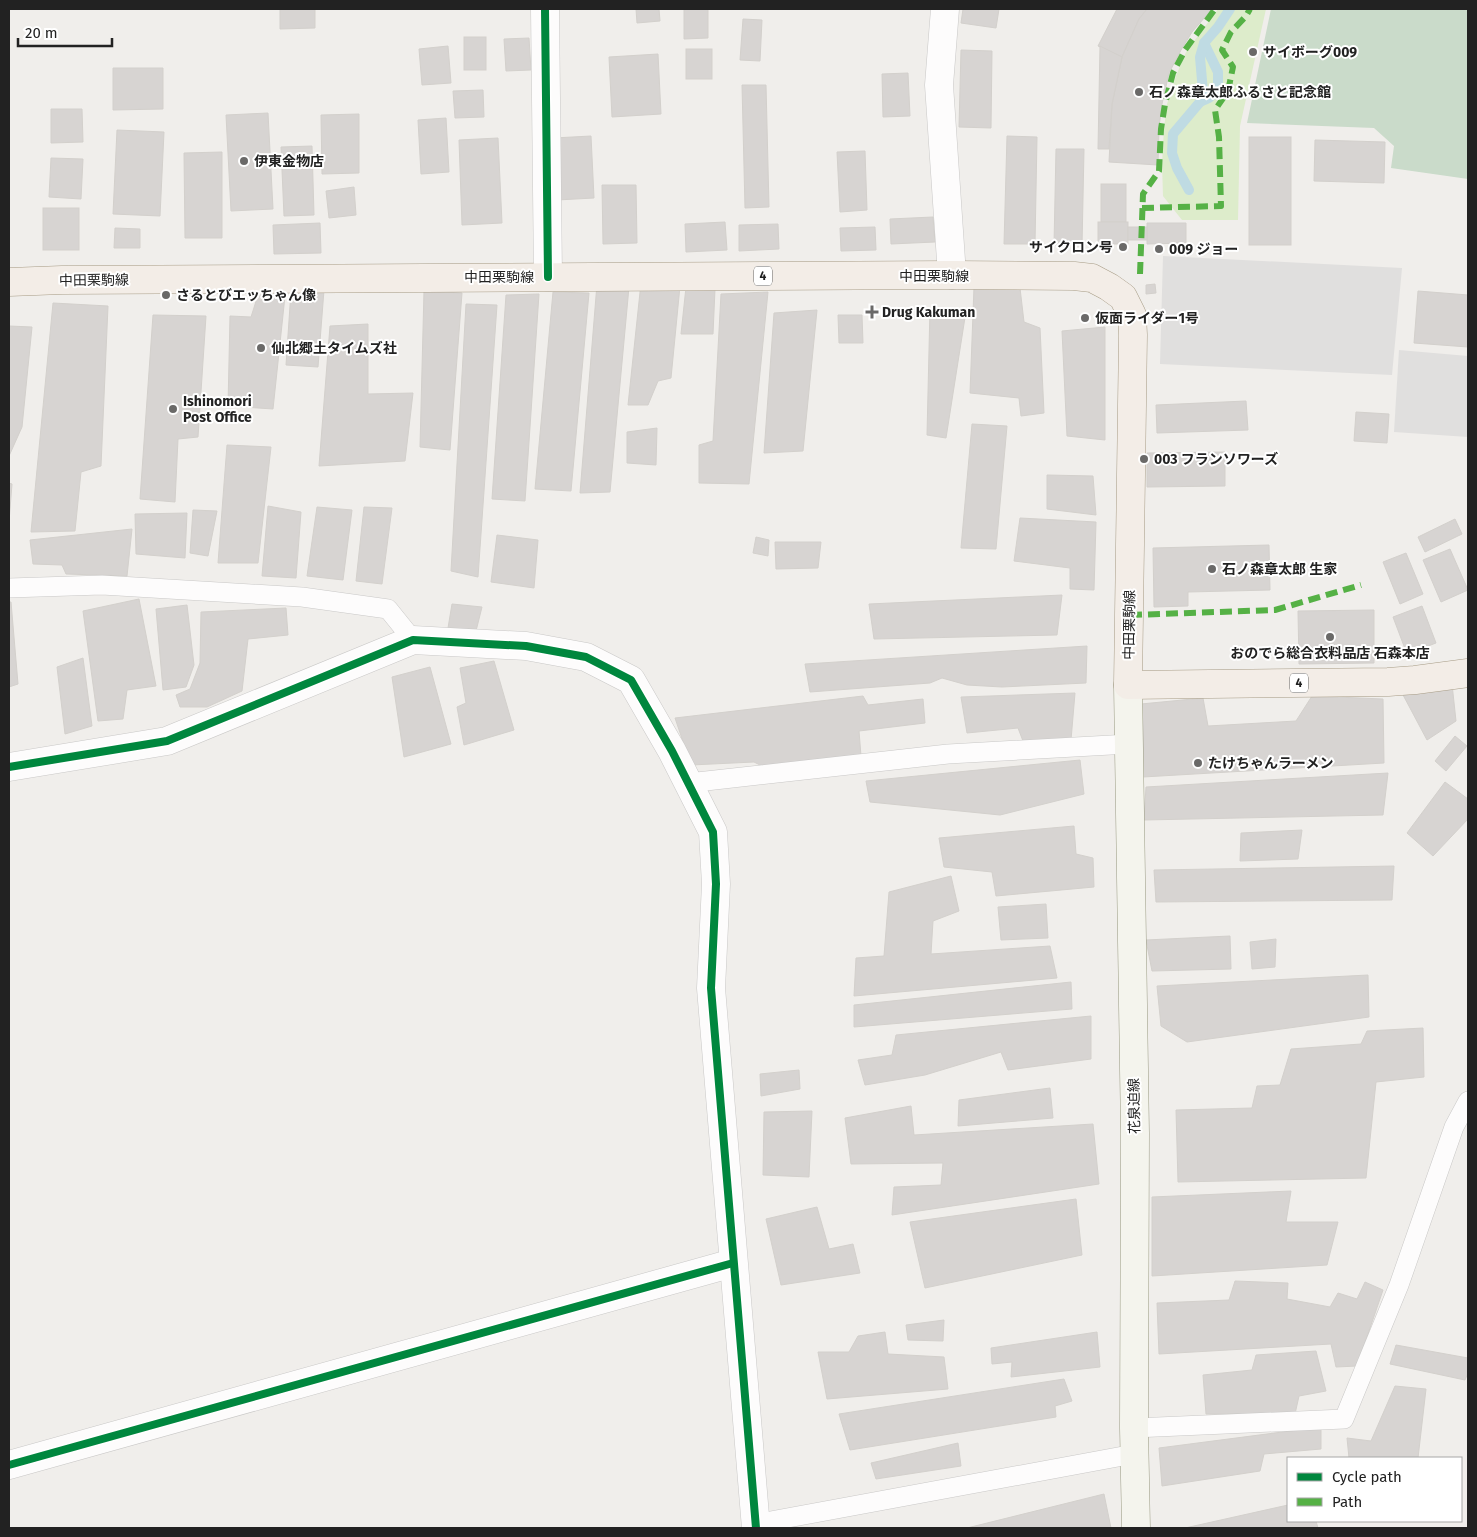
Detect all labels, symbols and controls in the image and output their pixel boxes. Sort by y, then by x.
scale bar [18,15,111,47]
text: 20 m [25,24,58,42]
place label: サイボーグ009 [1263,44,1357,61]
marker: サイボーグ009 [1247,46,1259,58]
place label: 石ノ森章太郎ふるさと記念館 [1149,84,1331,101]
marker: 石ノ森章太郎ふるさと記念館 [1133,86,1145,98]
place label: 伊東金物店 [254,153,324,170]
marker: 伊東金物店 [238,155,250,167]
place label: サイクロン号 [1029,239,1113,256]
marker: サイクロン号 [1117,241,1129,253]
place label: 009 ジョー [1169,241,1238,258]
marker: 009 ジョー [1153,243,1165,255]
road number: 4 [754,266,772,286]
street label: 中田栗駒線 [899,268,969,285]
street label: 中田栗駒線 [464,269,534,286]
street label: 中田栗駒線 [59,271,129,290]
place label: さるとびエッちゃん像 [176,287,316,304]
marker: さるとびエッちゃん像 [160,289,172,301]
place label: Drug Kakuman [882,304,975,321]
marker: Drug Kakuman [866,306,878,318]
place label: 仮面ライダー1号 [1095,310,1199,327]
marker: 仮面ライダー1号 [1079,312,1091,324]
place label: 仙北郷土タイムズ社 [271,340,397,357]
marker: 仙北郷土タイムズ社 [255,342,267,354]
place label: Ishinomori Post Office [183,393,252,426]
marker: Ishinomori Post Office [167,403,179,415]
place label: 003 フランソワーズ [1154,451,1278,468]
marker: 003 フランソワーズ [1138,453,1150,465]
place label: 石ノ森章太郎 生家 [1222,561,1337,578]
marker: 石ノ森章太郎 生家 [1206,563,1218,575]
street label: 中田栗駒線 [1120,590,1139,660]
marker: おのでら総合衣料品店 石森本店 [1324,631,1336,643]
place label: おのでら総合衣料品店 石森本店 [1230,645,1430,662]
road number: 4 [1290,674,1308,692]
place label: たけちゃんラーメン [1208,755,1333,772]
marker: たけちゃんラーメン [1192,757,1204,769]
street label: 花泉迫線 [1126,1078,1143,1134]
legend [1287,1457,1462,1522]
text: Cycle path [1332,1468,1402,1486]
text: Path [1332,1493,1362,1511]

